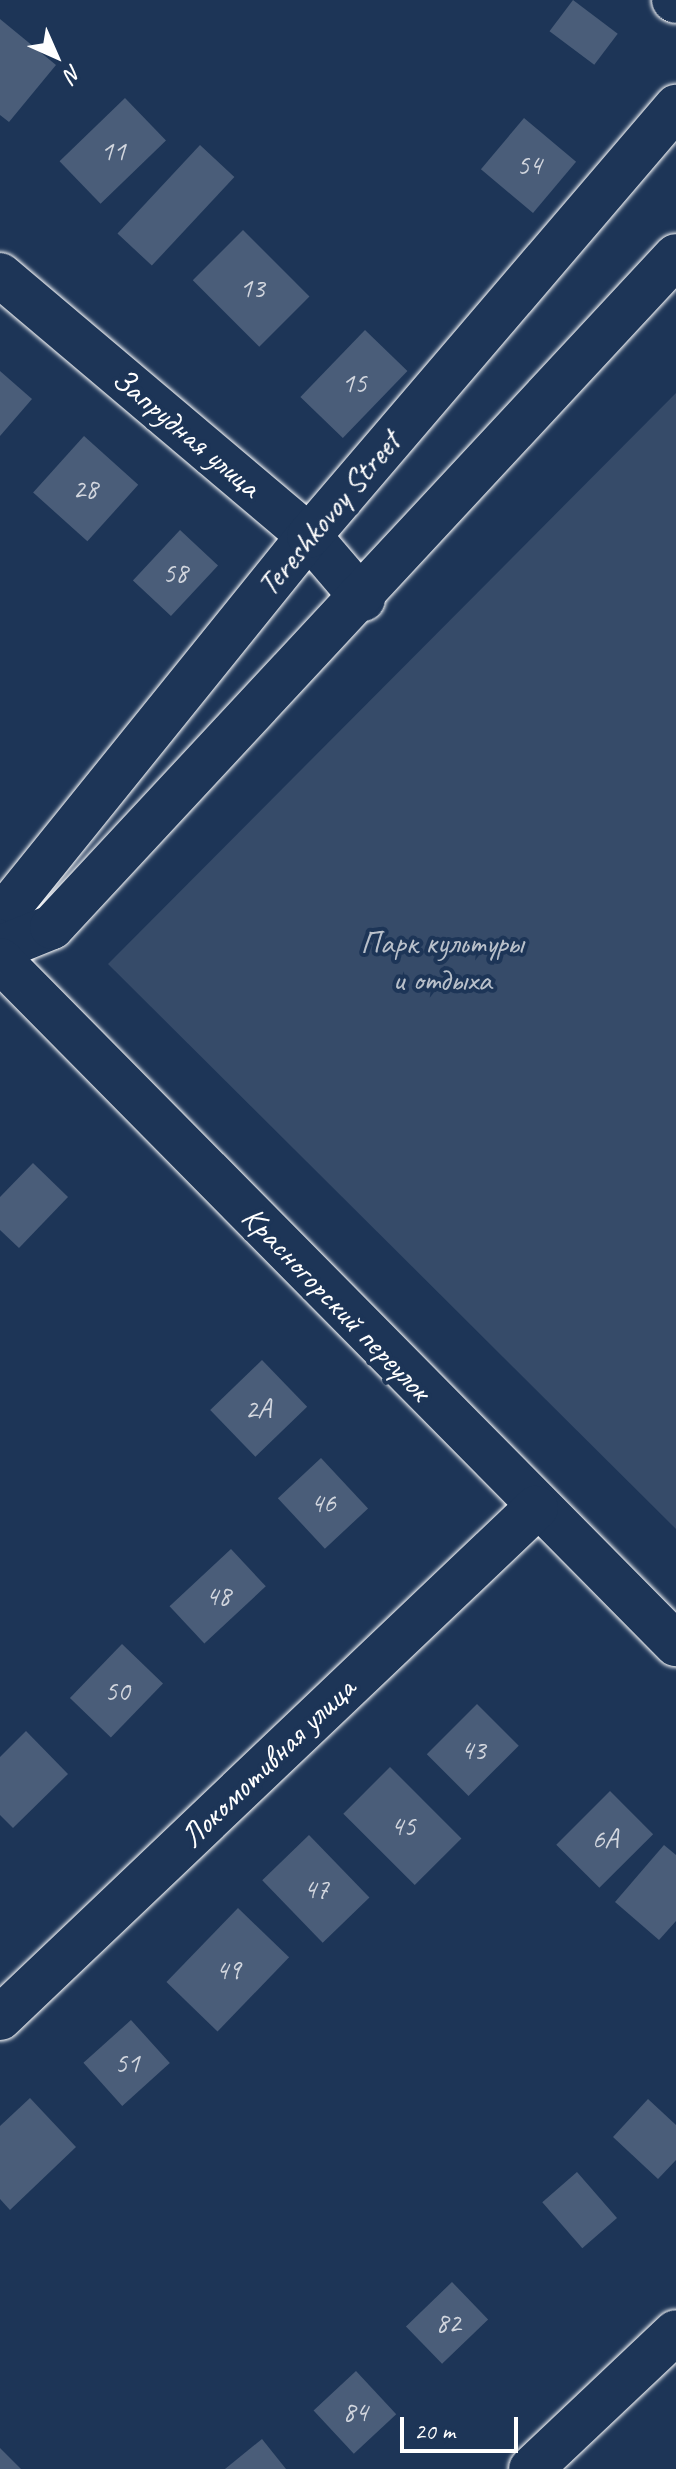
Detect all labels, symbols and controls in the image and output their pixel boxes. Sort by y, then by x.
north arrow [16,16,96,96]
text: N [58,58,88,88]
house number: 11 [100,134,126,168]
house number: 54 [516,148,542,182]
house number: 13 [239,271,265,305]
street label: Запрудная улица [103,359,269,507]
house number: 15 [341,366,367,400]
street label: Tereshkovoy Street [249,424,409,604]
house number: 28 [72,472,98,506]
house number: 58 [162,556,188,590]
park label: Парк культуры и отдыха [361,925,523,1000]
street label: Красногорский переулок [233,1199,439,1409]
house number: 2А [245,1392,271,1426]
house number: 46 [310,1486,336,1520]
house number: 48 [205,1579,231,1613]
street label: Локомотивная улица [173,1670,363,1856]
house number: 50 [104,1674,130,1708]
house number: 43 [460,1733,486,1767]
house number: 45 [390,1809,416,1843]
house number: 6А [592,1822,618,1856]
house number: 47 [303,1872,329,1906]
house number: 49 [215,1953,241,1987]
house number: 51 [114,2046,140,2080]
house number: 82 [435,2306,461,2340]
house number: 84 [342,2395,368,2429]
scale bar [404,2401,522,2451]
text: 20 m [414,2416,455,2446]

